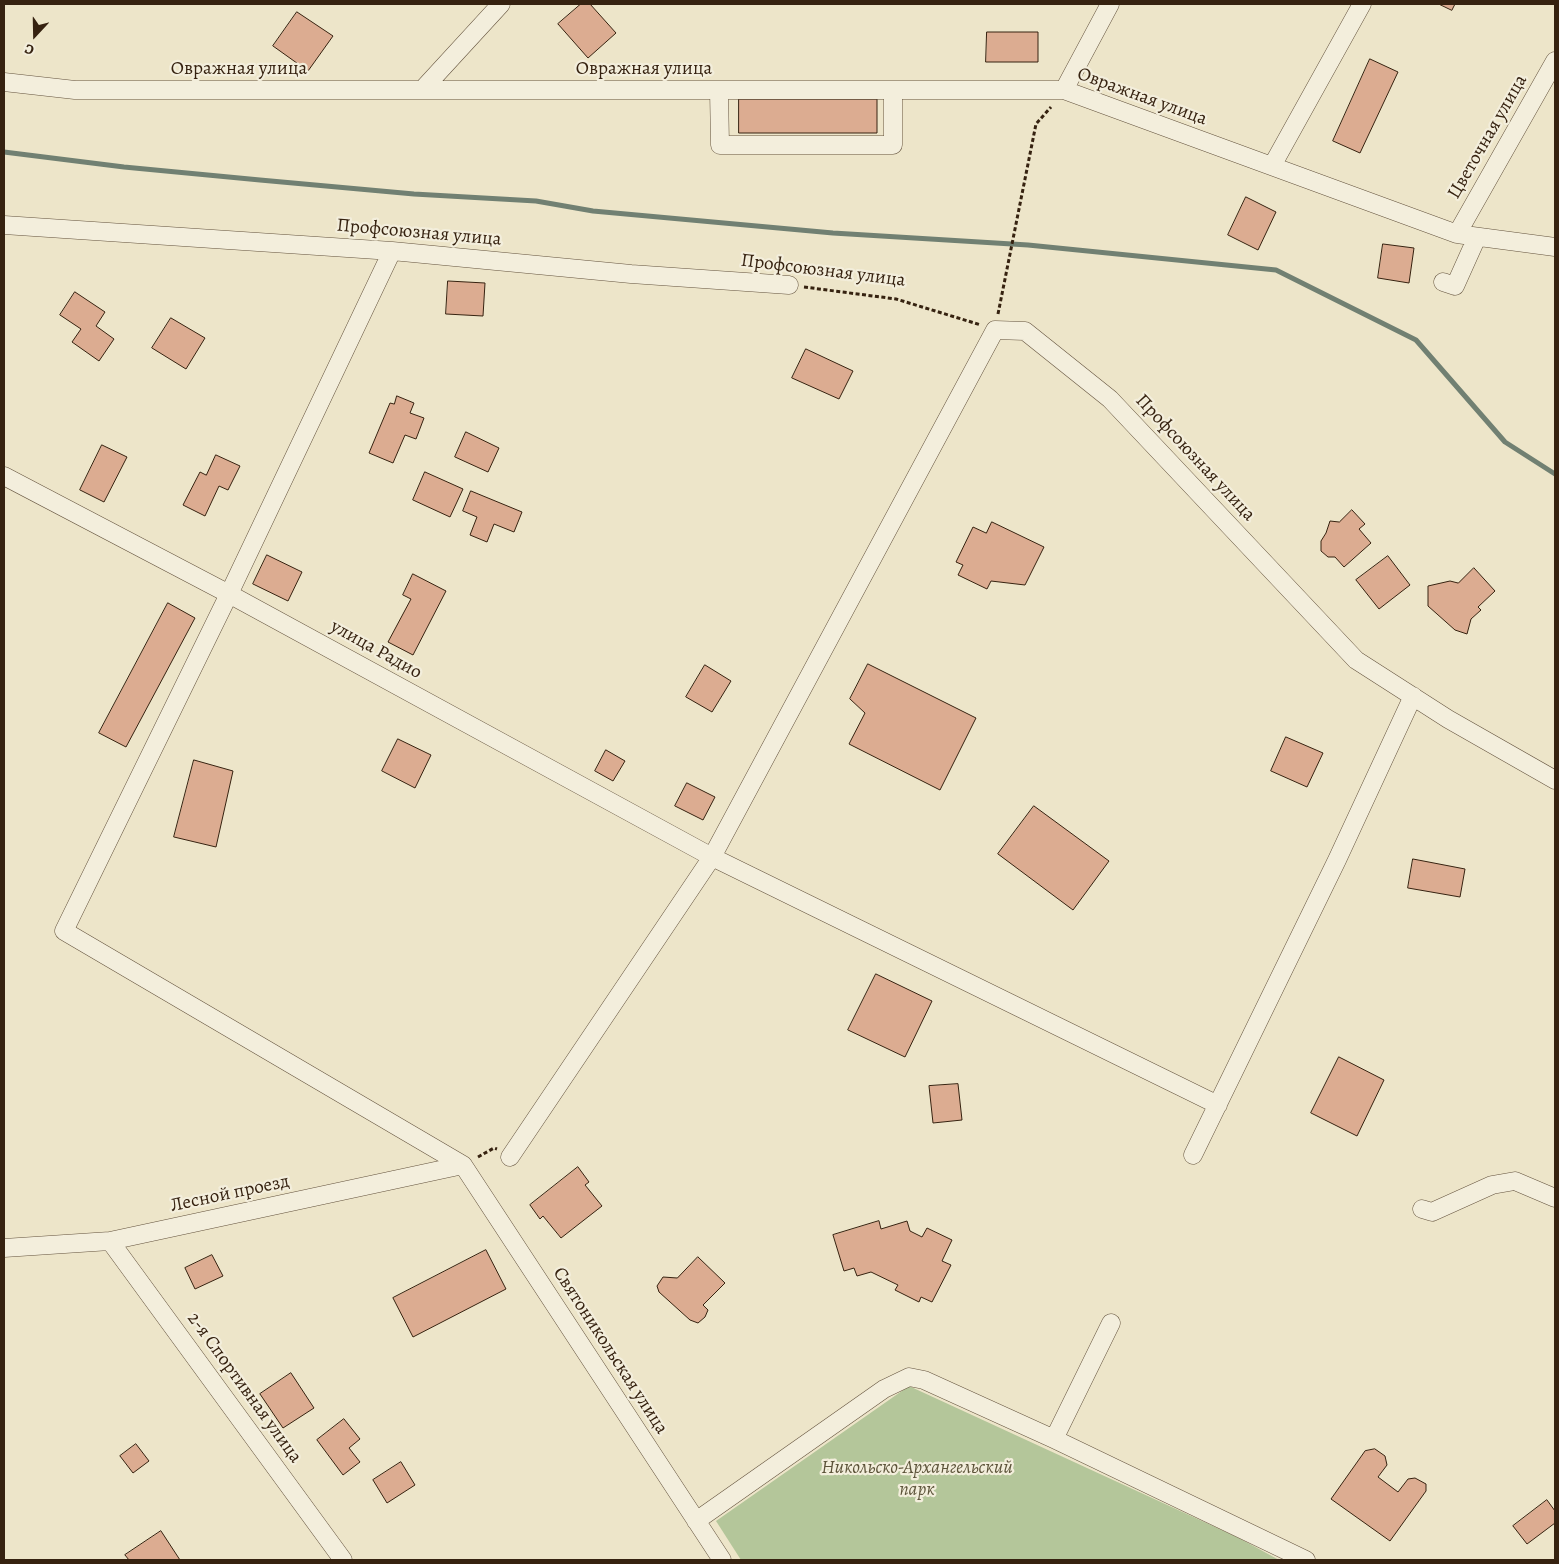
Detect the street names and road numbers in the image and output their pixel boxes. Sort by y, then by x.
street label: Овражная улица [171,58,307,80]
street label: Овражная улица [576,58,712,80]
street label: Овражная улица [1074,63,1210,131]
street label: Цветочная улица [1443,71,1533,203]
street label: Профсоюзная улица [336,214,502,252]
street label: Профсоюзная улица [739,250,907,292]
street label: Профсоюзная улица [1130,390,1260,526]
street label: улица Радио [326,615,426,685]
street label: Лесной проезд [168,1170,292,1218]
street label: Святоникольская улица [547,1263,673,1439]
street label: 2-я Спортивная улица [182,1308,306,1468]

